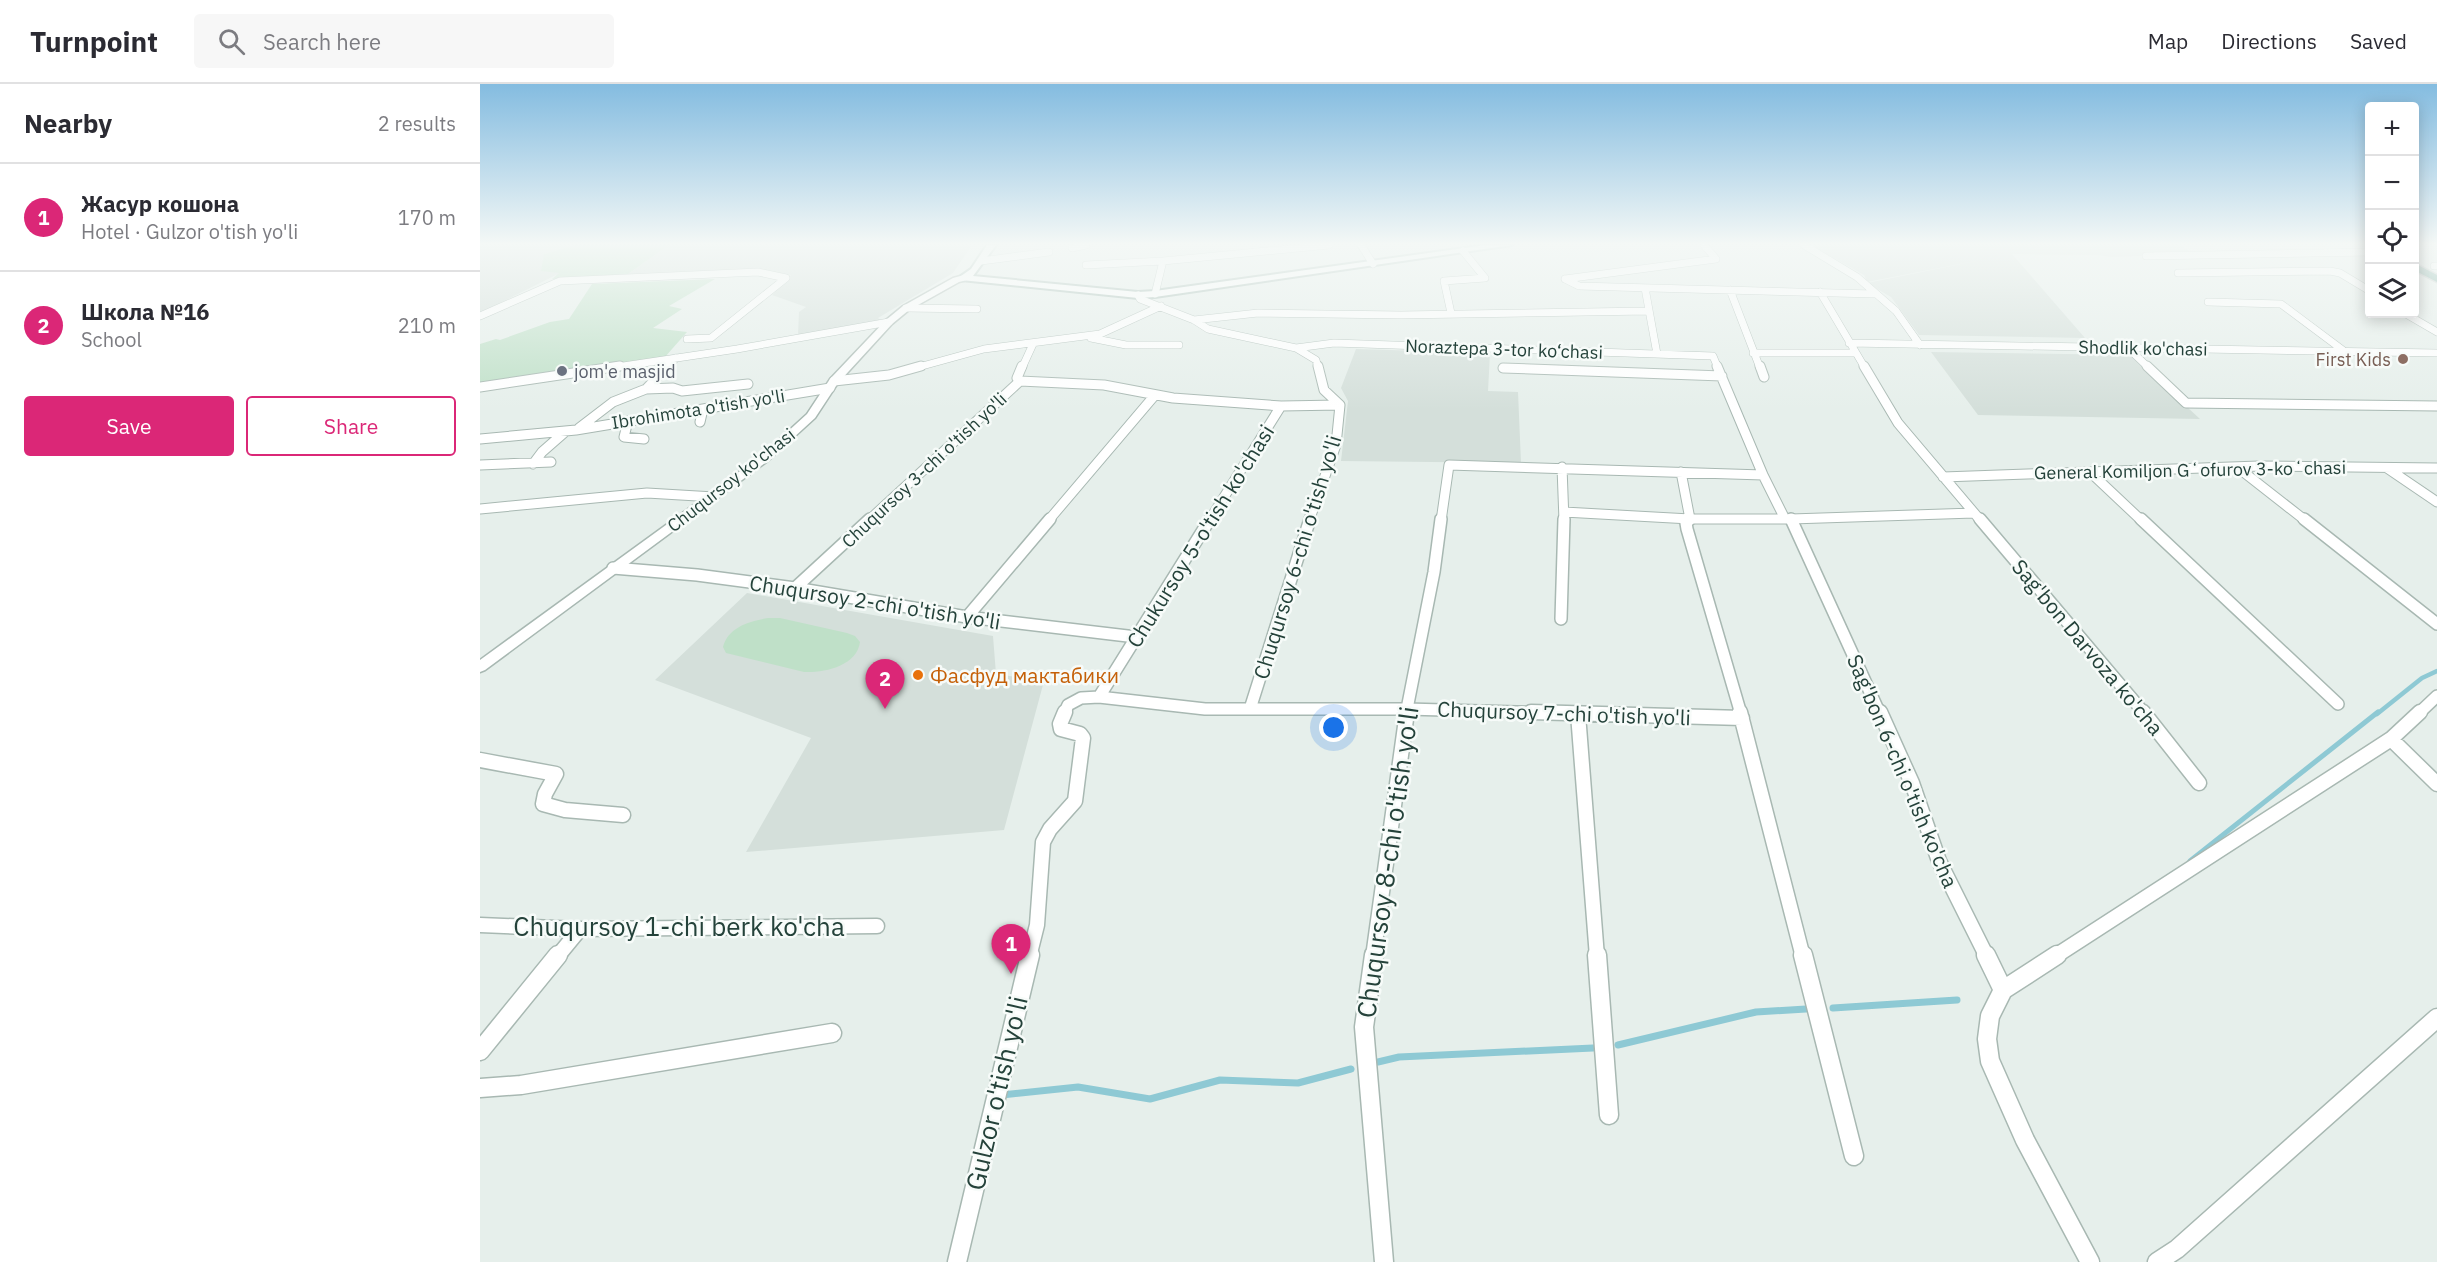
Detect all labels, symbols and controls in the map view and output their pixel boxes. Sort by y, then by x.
search box [194,14,614,68]
text: Turnpoint [30,23,158,60]
icon: search [215,25,248,58]
text: Search here [263,27,381,56]
text: Map [2148,27,2188,55]
text: Directions [2221,27,2317,55]
text: Saved [2350,27,2407,55]
map controls [2365,102,2419,318]
button: + [2365,102,2419,156]
text: Nearby [24,106,112,140]
text: 2 results [378,110,456,137]
button: − [2365,156,2419,210]
text: Жасур кошона [81,189,239,218]
text: 1 [38,204,50,231]
text: 170 m [398,204,456,231]
button: locate [2365,210,2419,264]
text: Hotel · Gulzor o'tish yo'li [81,218,298,245]
button: layers [2365,264,2419,318]
text: Школа №16 [81,297,210,326]
text: 2 [38,312,50,339]
text: 210 m [398,312,456,339]
text: School [81,326,142,353]
street label: Noraztepa 3-tor ko‘chasi [1405,334,1603,364]
street label: Shodlik ko'chasi [2078,335,2208,361]
place label: First Kids [2316,348,2391,371]
marker: First Kids [2396,352,2410,366]
place label: jom'e masjid [574,360,676,383]
marker: jom'e masjid [555,364,569,378]
street label: Ibrohimota o'tish yo'li [610,384,786,434]
street label: Chuqursoy 3-chi o'tish yo'li [837,387,1011,553]
button: Save [24,396,234,456]
button: Share [246,396,456,456]
street label: Chukursoy 5-o'tish ko'chasi [1120,419,1280,653]
street label: Chuqursoy ko'chasi [662,423,800,537]
street label: Chuqursoy 6-chi o'tish yo'li [1247,432,1347,682]
street label: General Komiljon Gʻofurov 3-koʻchasi [2034,456,2346,484]
street label: Sag'bon Darvoza ko'cha [2006,553,2170,741]
street label: Chuqursoy 2-chi o'tish yo'li [747,568,1003,636]
street label: Sag'bon 6-chi o'tish ko'cha [1841,650,1965,892]
pin: 2 [866,660,904,709]
place label: Фасфуд мактабики [930,661,1119,689]
marker: Фасфуд мактабики [911,668,925,682]
street label: Chuqursoy 7-chi o'tish yo'li [1437,695,1691,731]
street label: Chuqursoy 8-chi o'tish yo'li [1348,704,1426,1020]
your location [1319,713,1348,742]
street label: Chuqursoy 1-chi berk ko'cha [513,909,845,943]
pin: 1 [992,924,1030,974]
street label: Gulzor o'tish yo'li [957,993,1035,1193]

